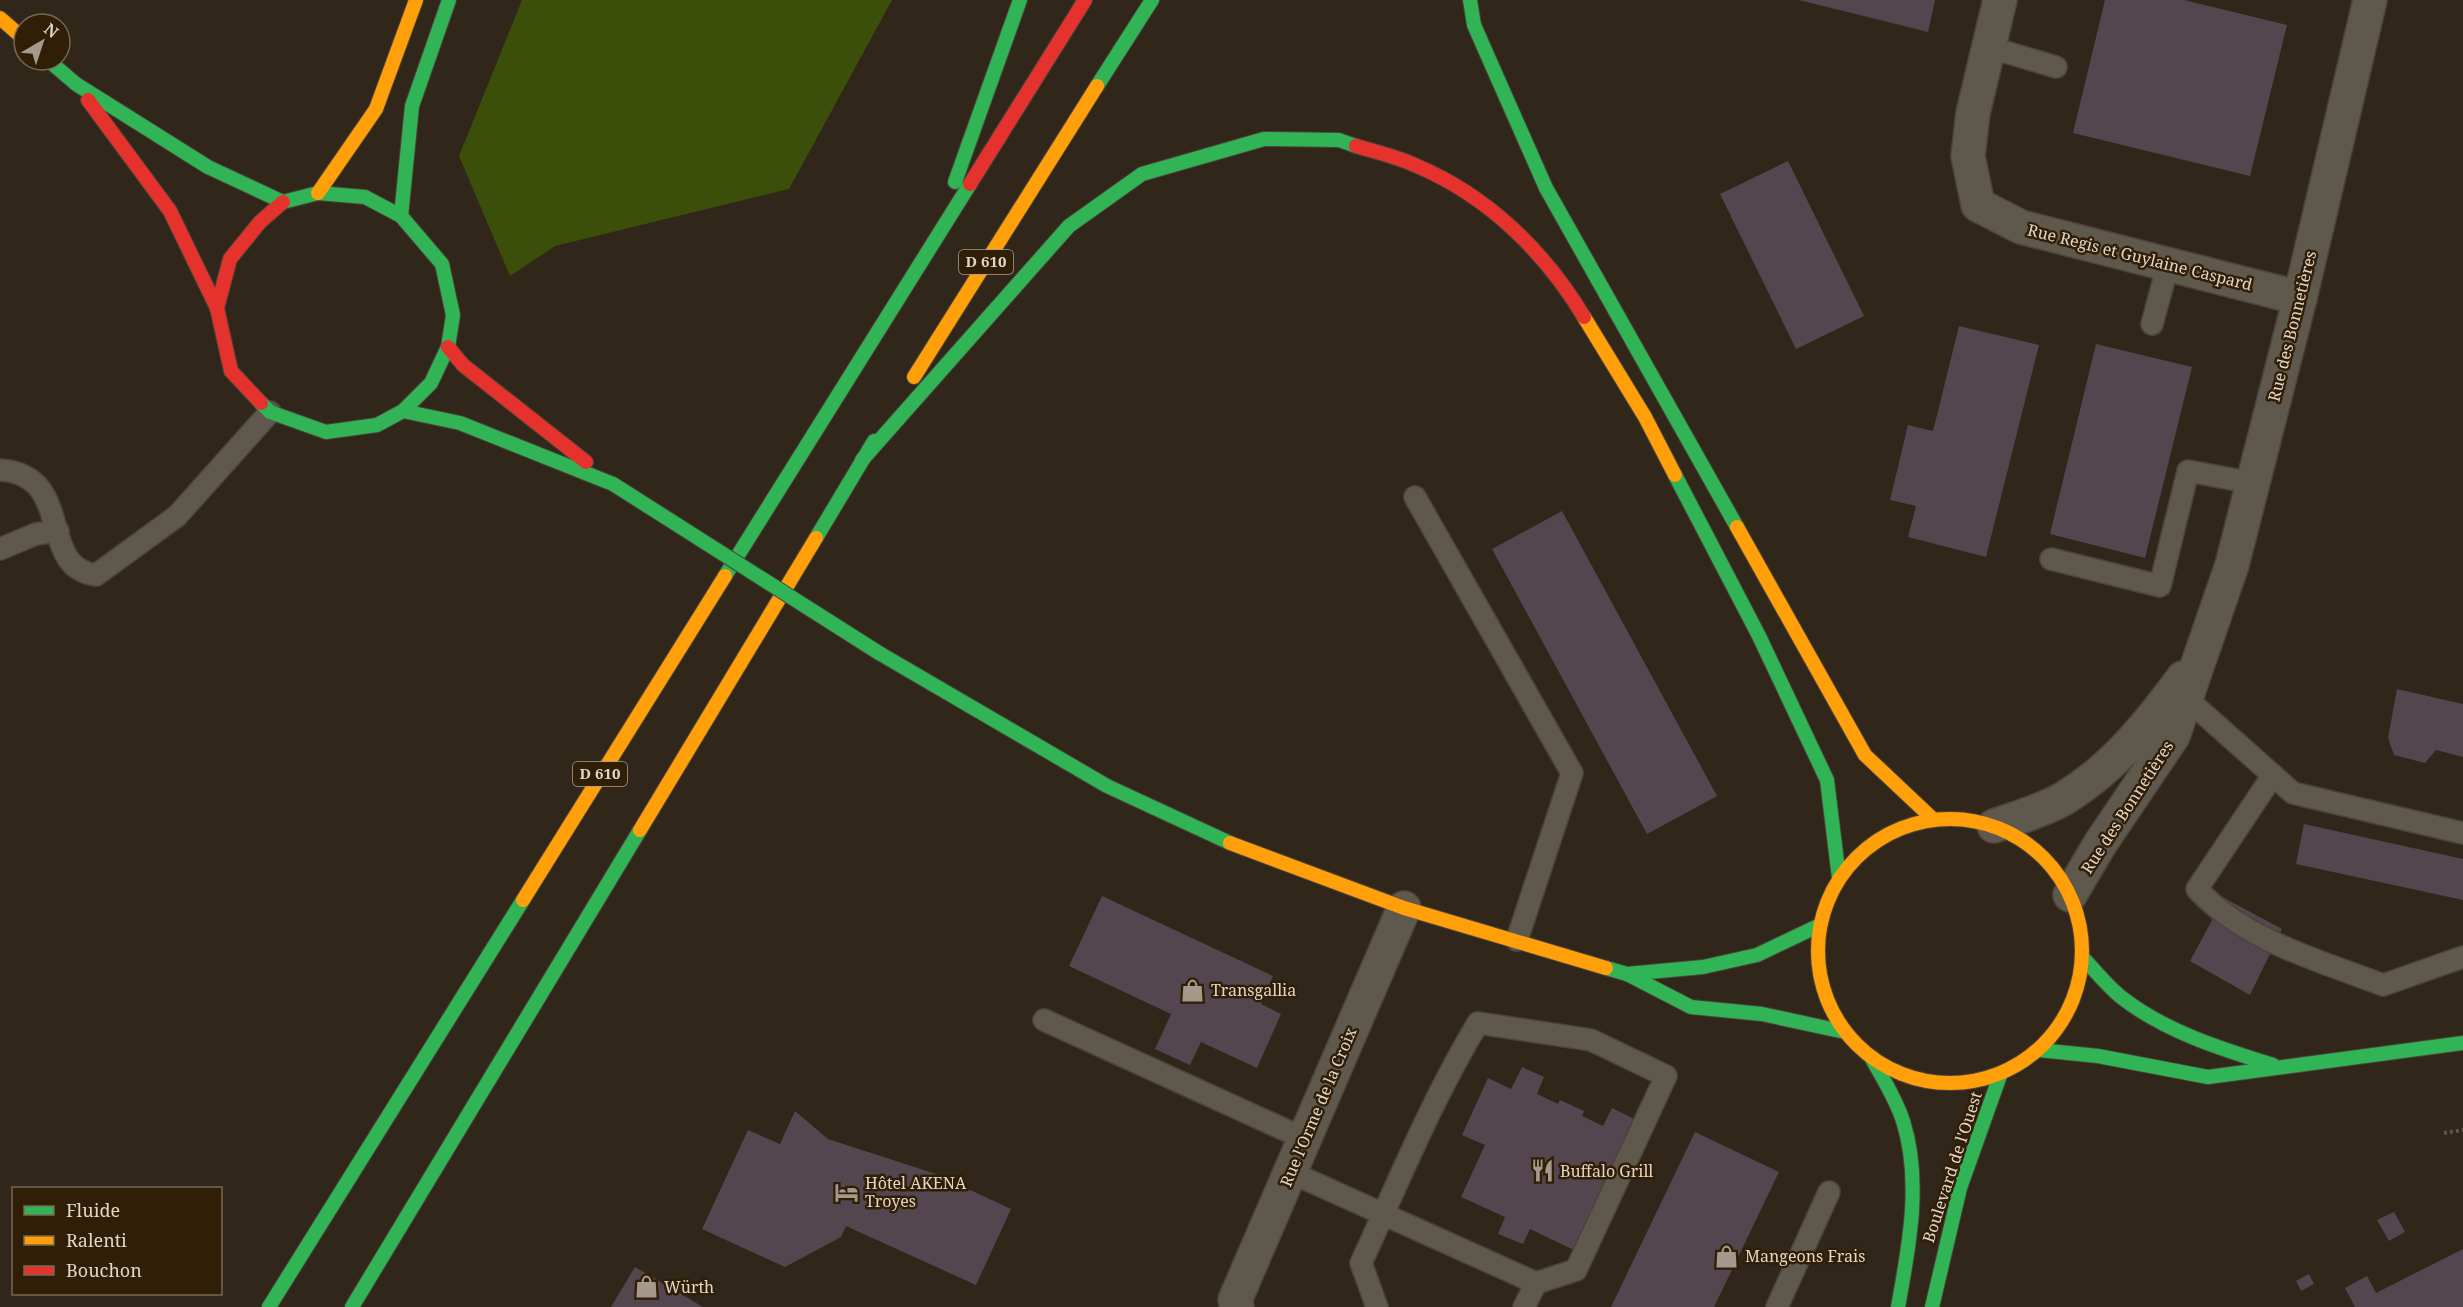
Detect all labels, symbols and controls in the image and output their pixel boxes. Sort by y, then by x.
north arrow [12,12,72,72]
text: N [40,18,64,43]
street label: Rue Regis et Guylaine Caspard [2025,218,2255,296]
street label: Rue des Bonnetières [2263,248,2321,404]
road number: D 610 [959,250,1013,274]
street label: Rue des Bonnetières [2076,736,2178,878]
road number: D 610 [573,762,627,786]
shop icon: Transgallia [1180,977,1206,1003]
place label: Transgallia [1211,979,1296,1001]
street label: Rue l'Orme de la Croix [1275,1023,1362,1190]
street label: Boulevard de l'Ouest [1917,1088,1987,1245]
restaurant icon: Buffalo Grill [1529,1158,1555,1184]
place label: Buffalo Grill [1560,1160,1653,1182]
place label: Hôtel AKENA Troyes [865,1172,967,1212]
hotel icon: Hôtel AKENA Troyes [834,1179,860,1205]
legend [12,1187,222,1295]
text: Fluide [66,1198,120,1222]
text: Ralenti [66,1228,127,1252]
shop icon: Mangeons Frais [1714,1243,1740,1269]
place label: Mangeons Frais [1745,1245,1865,1267]
text: Bouchon [66,1258,142,1282]
shop icon: Würth [633,1274,659,1300]
place label: Würth [664,1276,714,1298]

